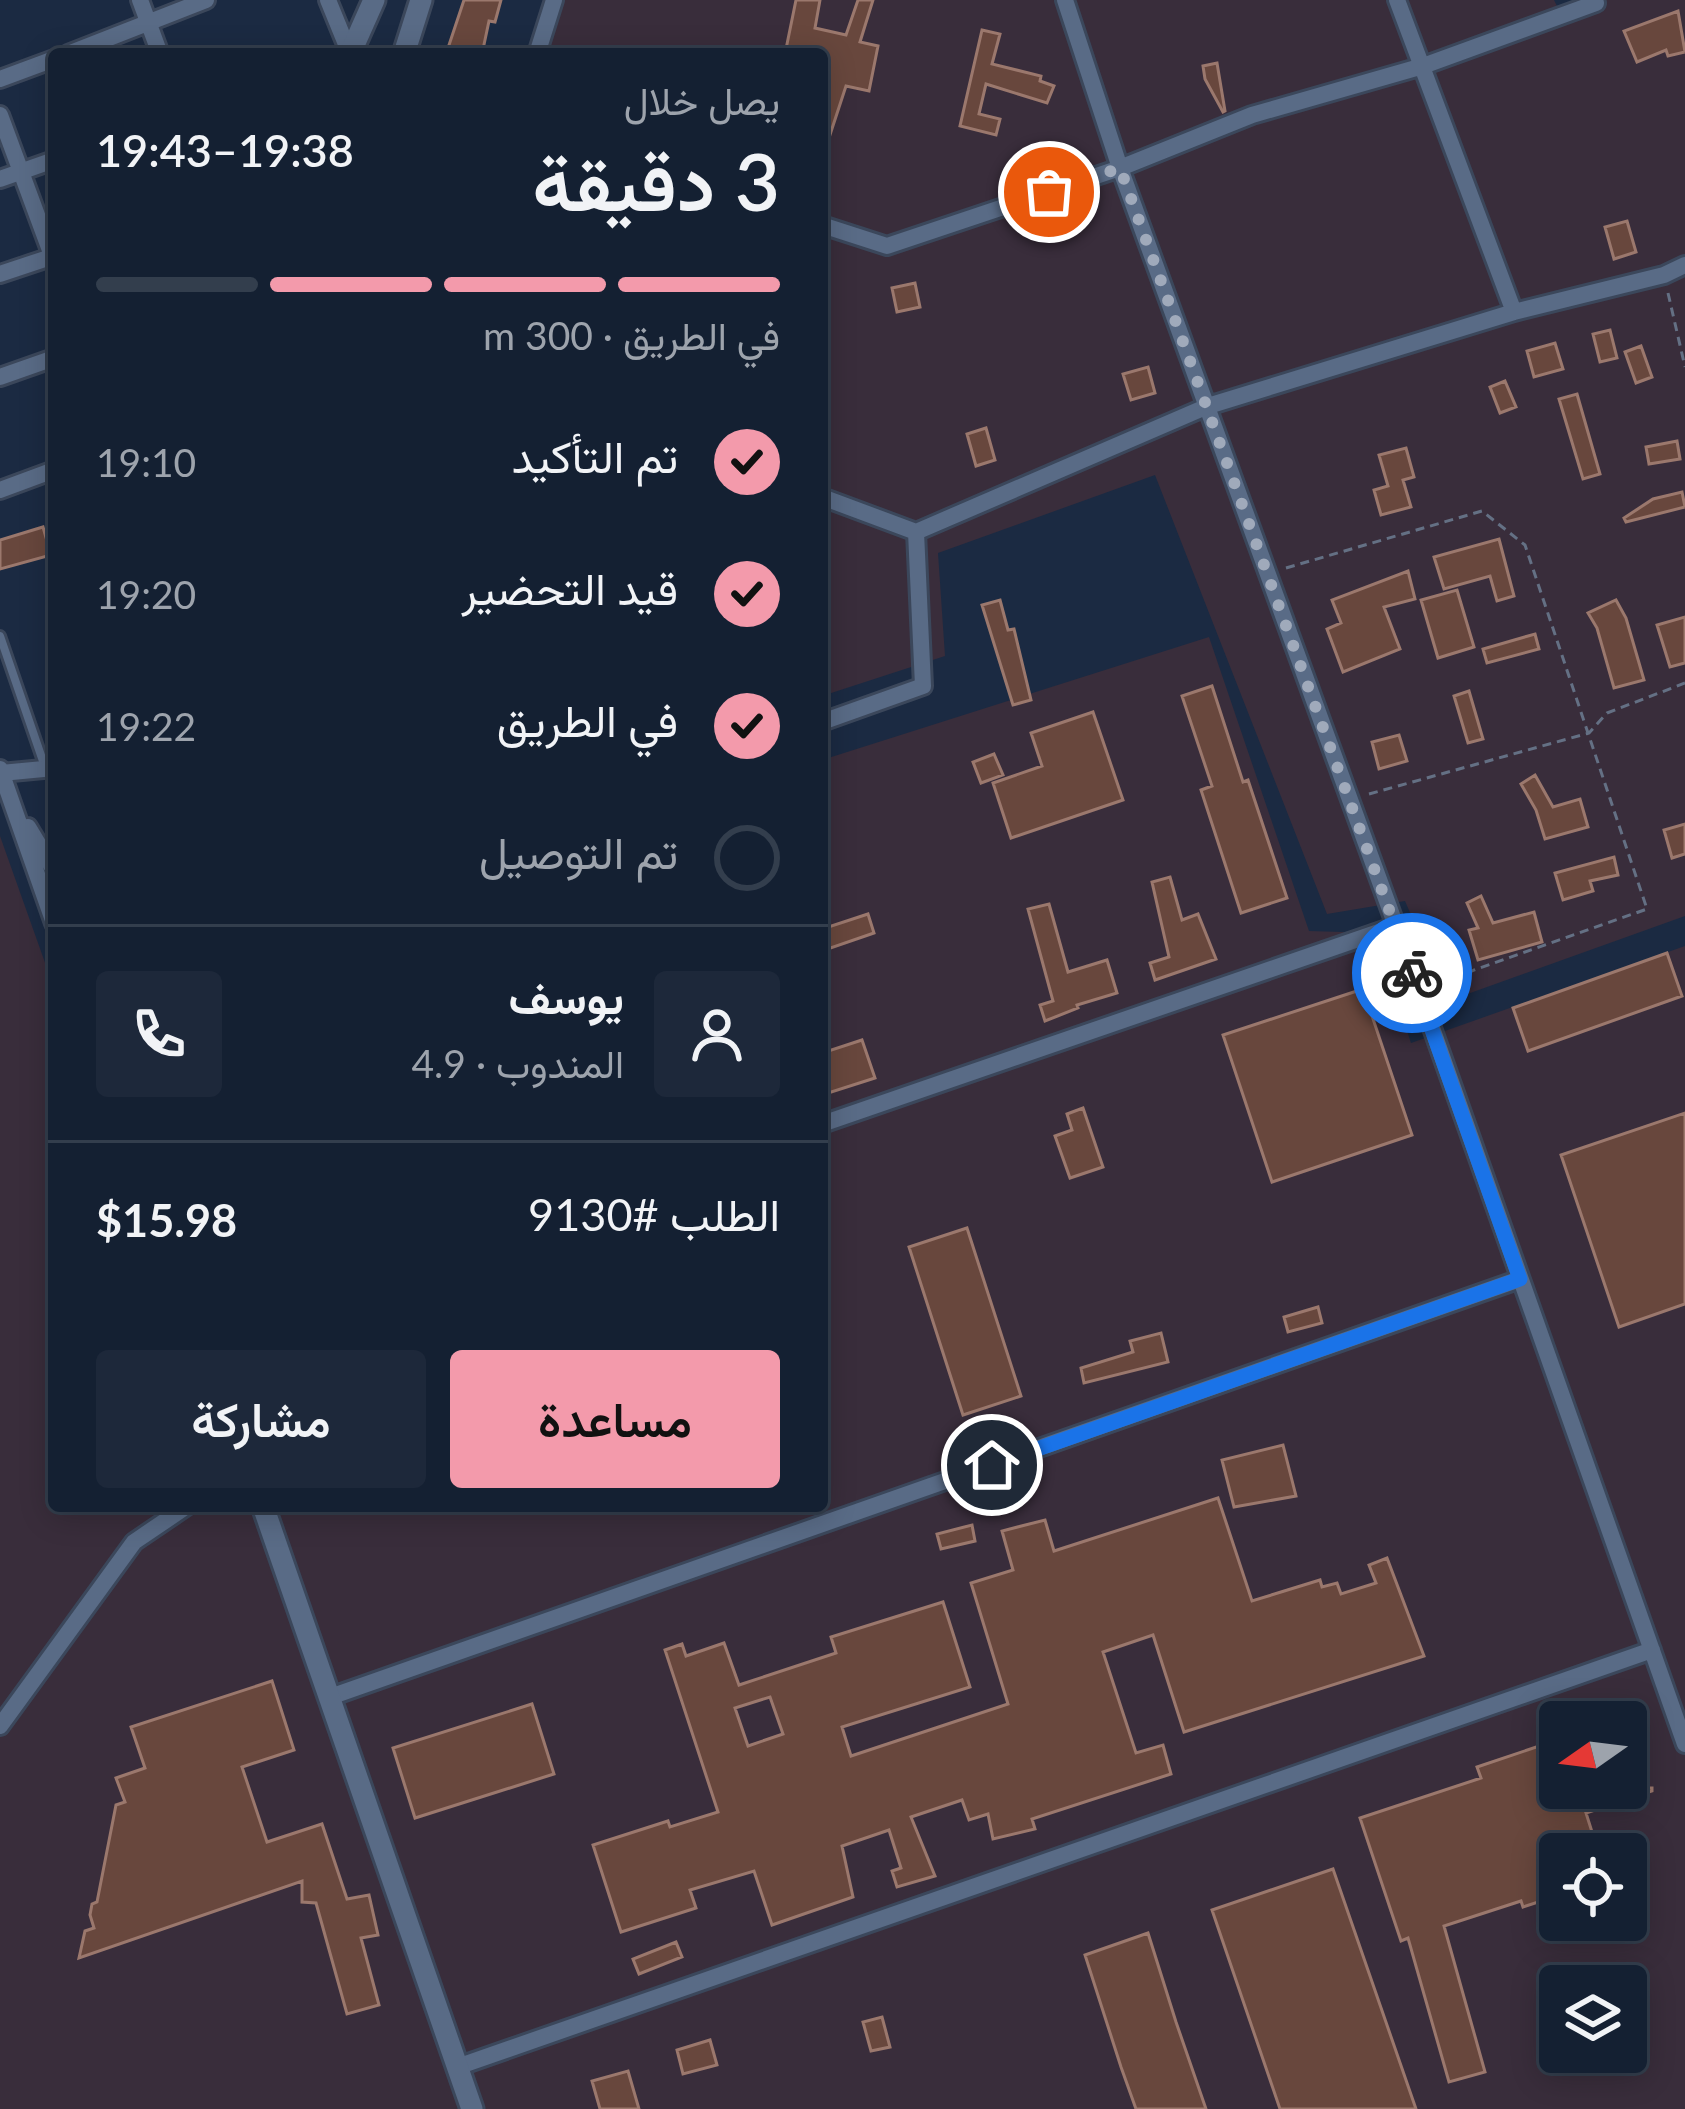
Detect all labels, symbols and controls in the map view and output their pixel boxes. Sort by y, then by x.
text: يصل خلال [624,77,780,123]
text: 19:38–19:43 [96,123,354,177]
text: 3 دقيقة [532,134,780,228]
pin [998,141,1100,243]
icon: bag [1016,159,1082,225]
text: في الطريق · 300 m [483,312,780,358]
text: تم التأكيد [512,429,678,483]
icon: check [714,429,780,495]
text: 19:10 [96,439,196,485]
text: قيد التحضير [462,561,678,615]
icon: check [714,561,780,627]
text: 19:20 [96,571,196,617]
text: في الطريق [497,693,678,747]
icon: check [714,693,780,759]
text: 19:22 [96,703,196,749]
text: تم التوصيل [479,825,678,879]
courier [1352,913,1472,1033]
icon: bike [1379,940,1445,1006]
text: يوسف [509,970,624,1024]
button: phone [96,971,222,1097]
button: person [654,971,780,1097]
text: المندوب · 4.9 [411,1040,624,1086]
text: الطلب #9130 [528,1187,780,1241]
text: $15.98 [96,1193,237,1247]
button: مشاركة [96,1350,426,1488]
button: مساعدة [450,1350,780,1488]
pin [941,1414,1043,1516]
icon: home [959,1432,1025,1498]
north arrow [1539,1701,1647,1809]
map controls [1539,1701,1647,2073]
button: locate [1539,1833,1647,1941]
button: layers [1539,1965,1647,2073]

